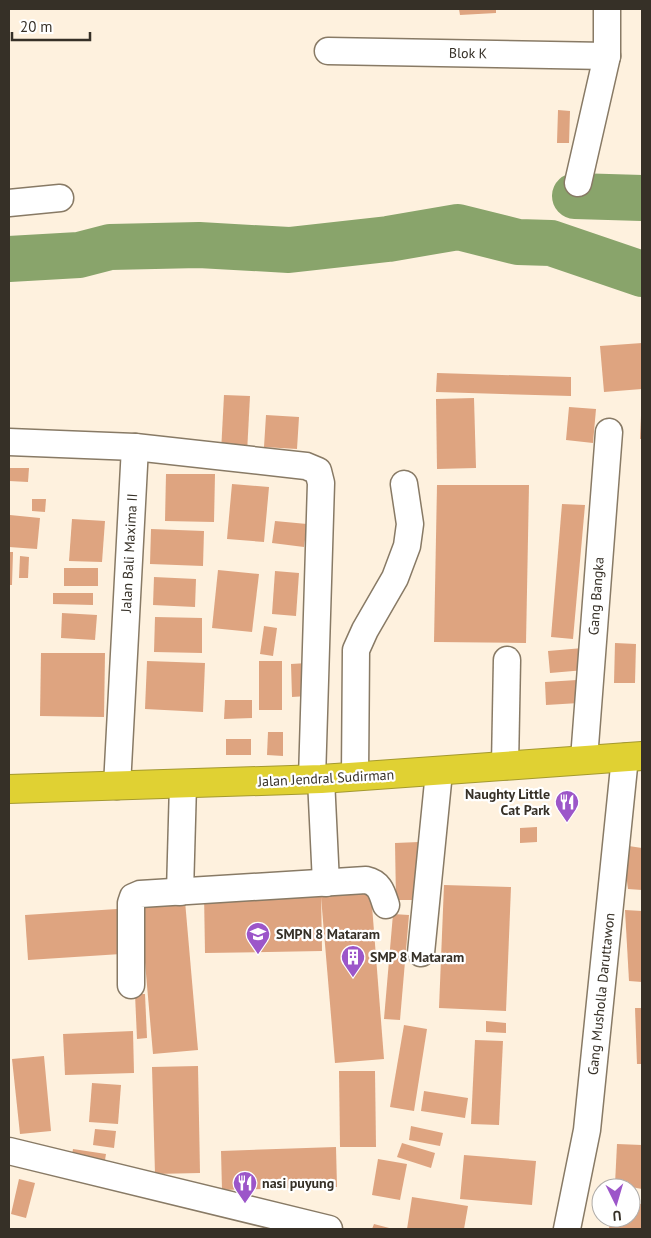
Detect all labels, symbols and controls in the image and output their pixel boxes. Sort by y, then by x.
scale bar [12,10,90,42]
text: 20 m [20,17,53,36]
street label: Blok K [449,44,488,62]
street label: Jalan Bali Maxima II [117,493,141,614]
street label: Gang Bangka [584,556,608,636]
street label: Jalan Jendral Sudirman [256,765,395,791]
place label: Naughty Little Cat Park [465,785,550,819]
restaurant icon: Naughty Little Cat Park [554,789,580,823]
street label: Gang Musholla Daruttawon [584,912,618,1076]
school or university icon: SMPN 8 Mataram [245,921,271,955]
place label: SMPN 8 Mataram [276,925,380,943]
building icon: SMP 8 Mataram [340,944,366,978]
place label: SMP 8 Mataram [370,948,464,966]
restaurant icon: nasi puyung [232,1170,258,1204]
place label: nasi puyung [262,1174,334,1192]
north arrow [591,1178,641,1228]
text: U [612,1207,622,1225]

